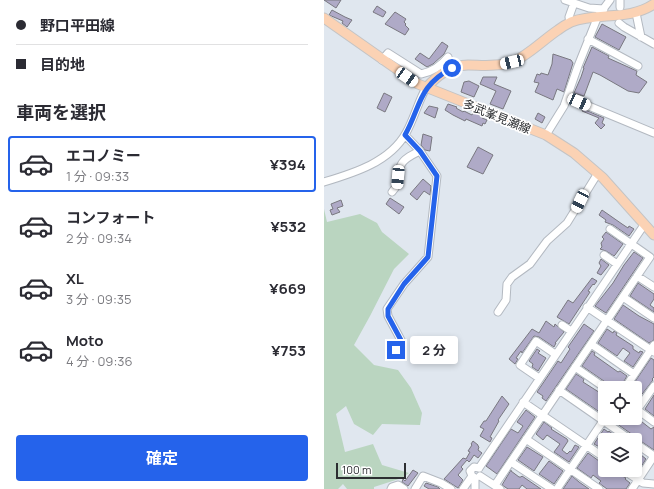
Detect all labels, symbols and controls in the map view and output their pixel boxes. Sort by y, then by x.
text: 野口平田線 [40,15,115,36]
car [499,53,525,71]
text: 目的地 [40,54,85,75]
route start [443,59,461,77]
car [394,65,420,89]
car [566,92,592,112]
street label: 多武峯見瀬線 [460,95,534,137]
text: 車両を選択 [16,100,106,124]
text: エコノミー [66,145,141,166]
icon: car [18,146,54,182]
text: ¥394 [270,154,306,175]
car [391,165,405,189]
text: 1 分 · 09:33 [66,167,129,185]
car [569,188,591,214]
text: コンフォート [66,207,156,228]
icon: car [18,208,54,244]
text: ¥532 [270,216,306,237]
text: 2 分 · 09:34 [66,229,132,247]
text: XL [66,268,84,289]
icon: car [18,270,54,306]
text: ¥669 [269,278,306,299]
text: 3 分 · 09:35 [66,290,132,308]
text: Moto [66,330,103,351]
icon: car [18,332,54,368]
callout: 2 分 [410,336,458,364]
text: ¥753 [271,340,306,361]
route end [387,341,405,359]
text: 2 分 [422,341,446,359]
text: 4 分 · 09:36 [66,352,133,370]
map controls [598,381,642,477]
button: locate [598,381,642,425]
button: layers [598,433,642,477]
button: 確定 [16,435,308,481]
scale bar [336,461,406,480]
text: 100 m [342,462,371,477]

